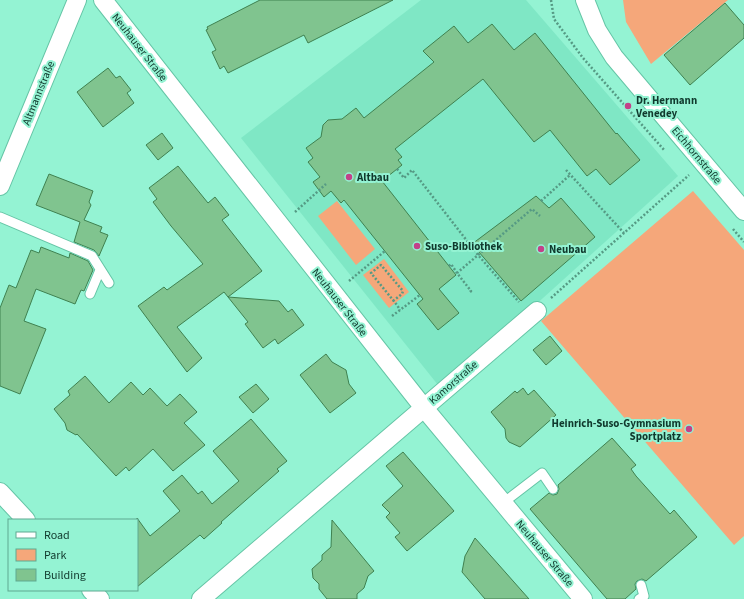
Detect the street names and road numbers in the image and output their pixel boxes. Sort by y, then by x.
street label: Neuhauser Straße [108,10,171,85]
street label: Altmannstraße [19,58,58,128]
street label: Eichhornstraße [668,124,725,187]
street label: Neuhauser Straße [308,265,371,340]
street label: Kamorstraße [426,357,481,408]
street label: Neuhauser Straße [512,517,577,590]

